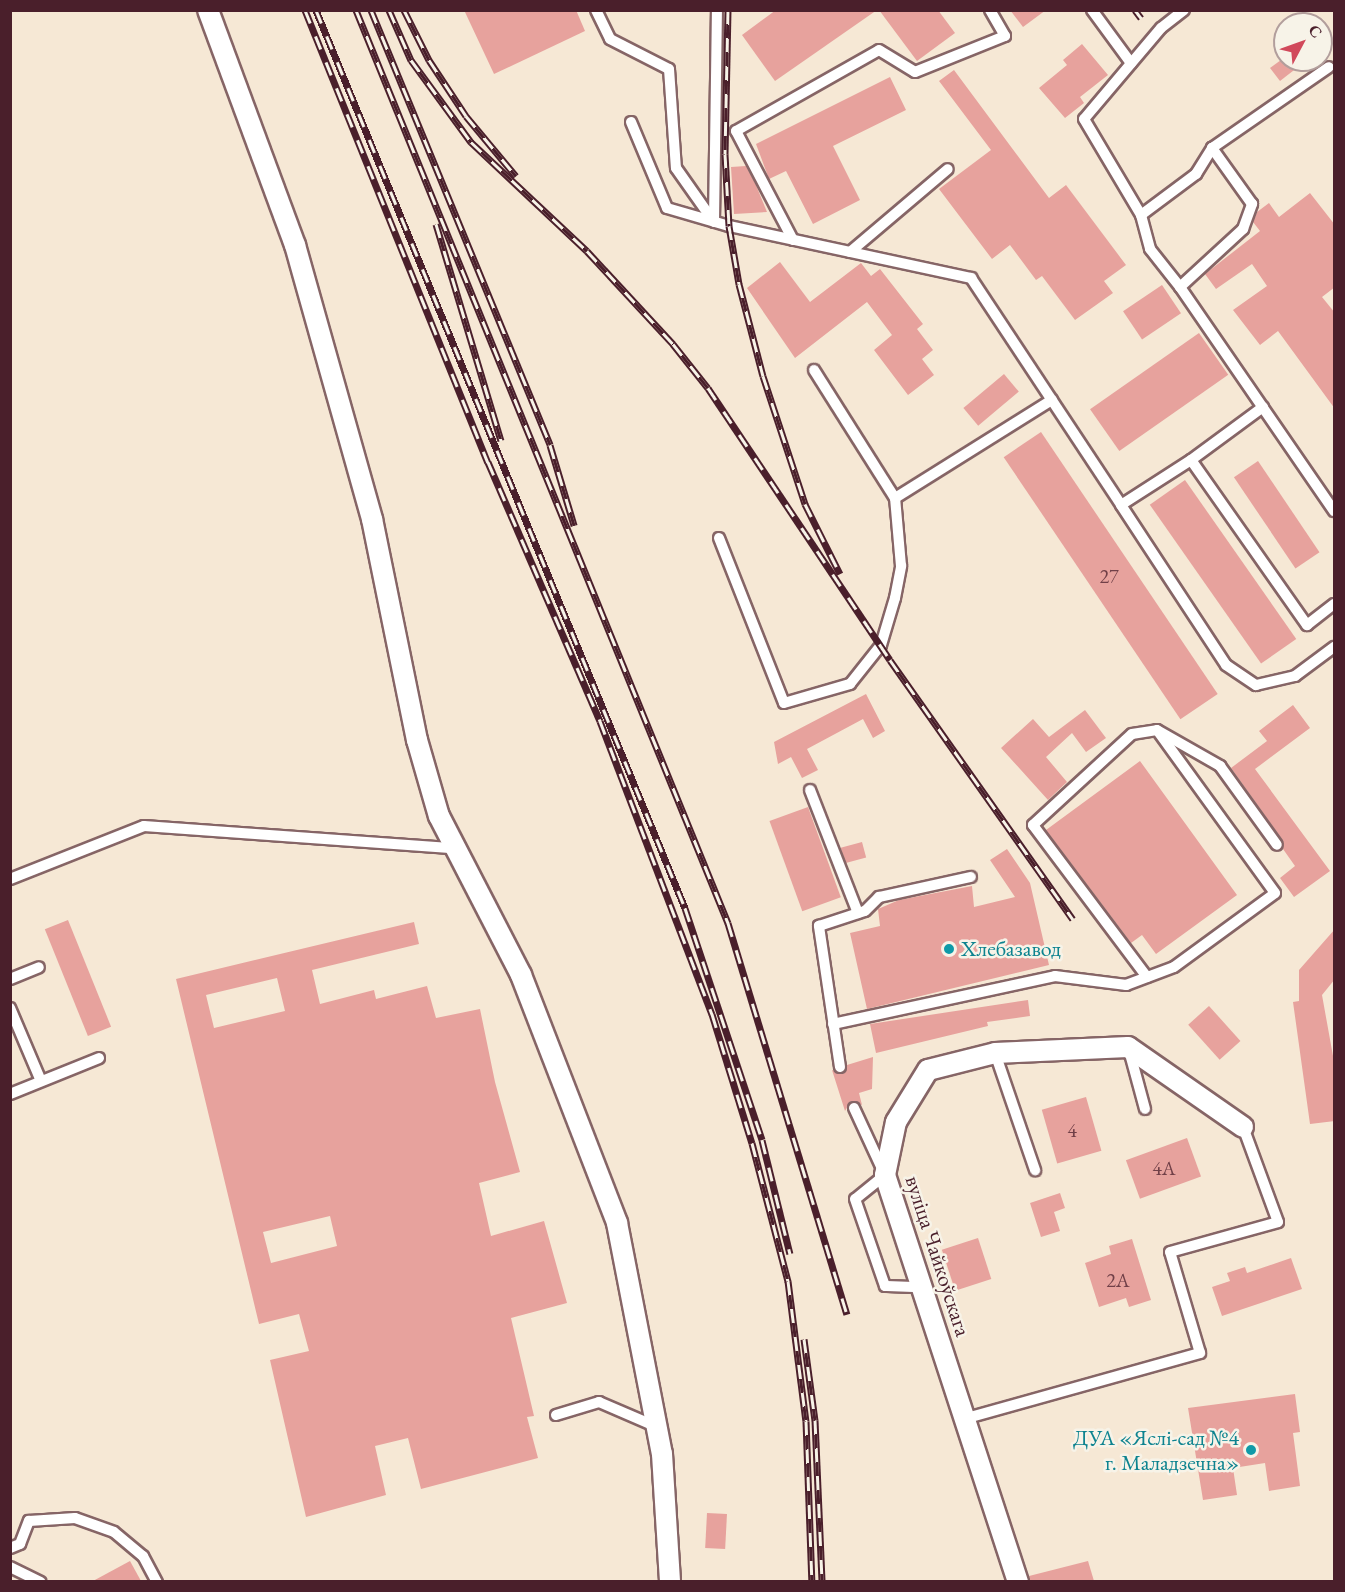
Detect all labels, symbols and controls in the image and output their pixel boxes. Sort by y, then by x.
north arrow [1273,12,1333,72]
text: С [1304,20,1327,42]
house number: 27 [1099,564,1119,588]
place label: Хлебазавод [961,936,1061,962]
marker: Хлебазавод [942,942,956,956]
house number: 4 [1067,1118,1077,1142]
house number: 4А [1152,1156,1176,1180]
street label: вуліца Чайкоўскага [900,1172,976,1340]
house number: 2А [1106,1268,1130,1292]
place label: ДУА «Яслі-сад №4 г. Маладзечна» [1073,1424,1239,1476]
marker: ДУА «Яслі-сад №4 г. Маладзечна» [1244,1443,1258,1457]

